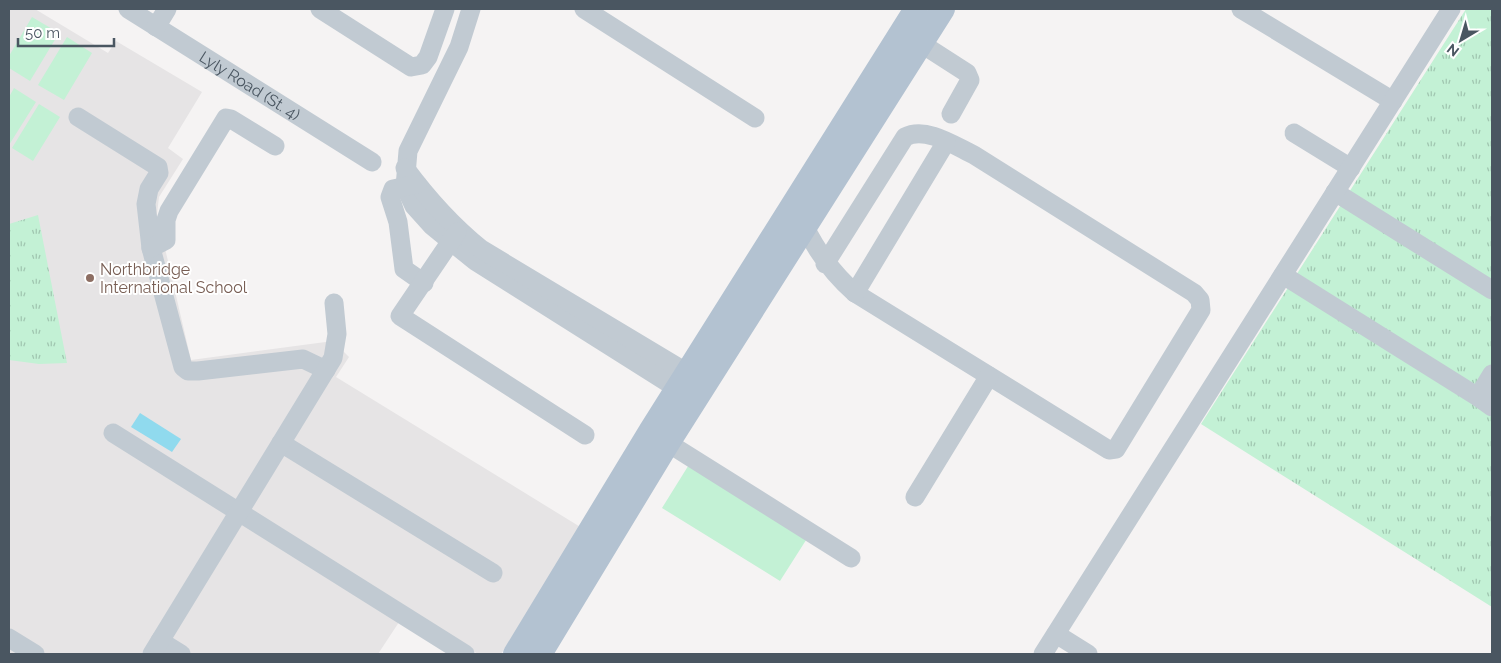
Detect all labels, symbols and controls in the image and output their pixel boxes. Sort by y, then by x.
scale bar [18,15,114,47]
north arrow [1436,15,1486,65]
text: 50 m [25,24,60,42]
text: N [1444,41,1462,60]
street label: Lyly Road (St. 4) [196,47,304,125]
place label: Northbridge International School [100,260,248,297]
marker: Northbridge International School [84,272,96,284]

